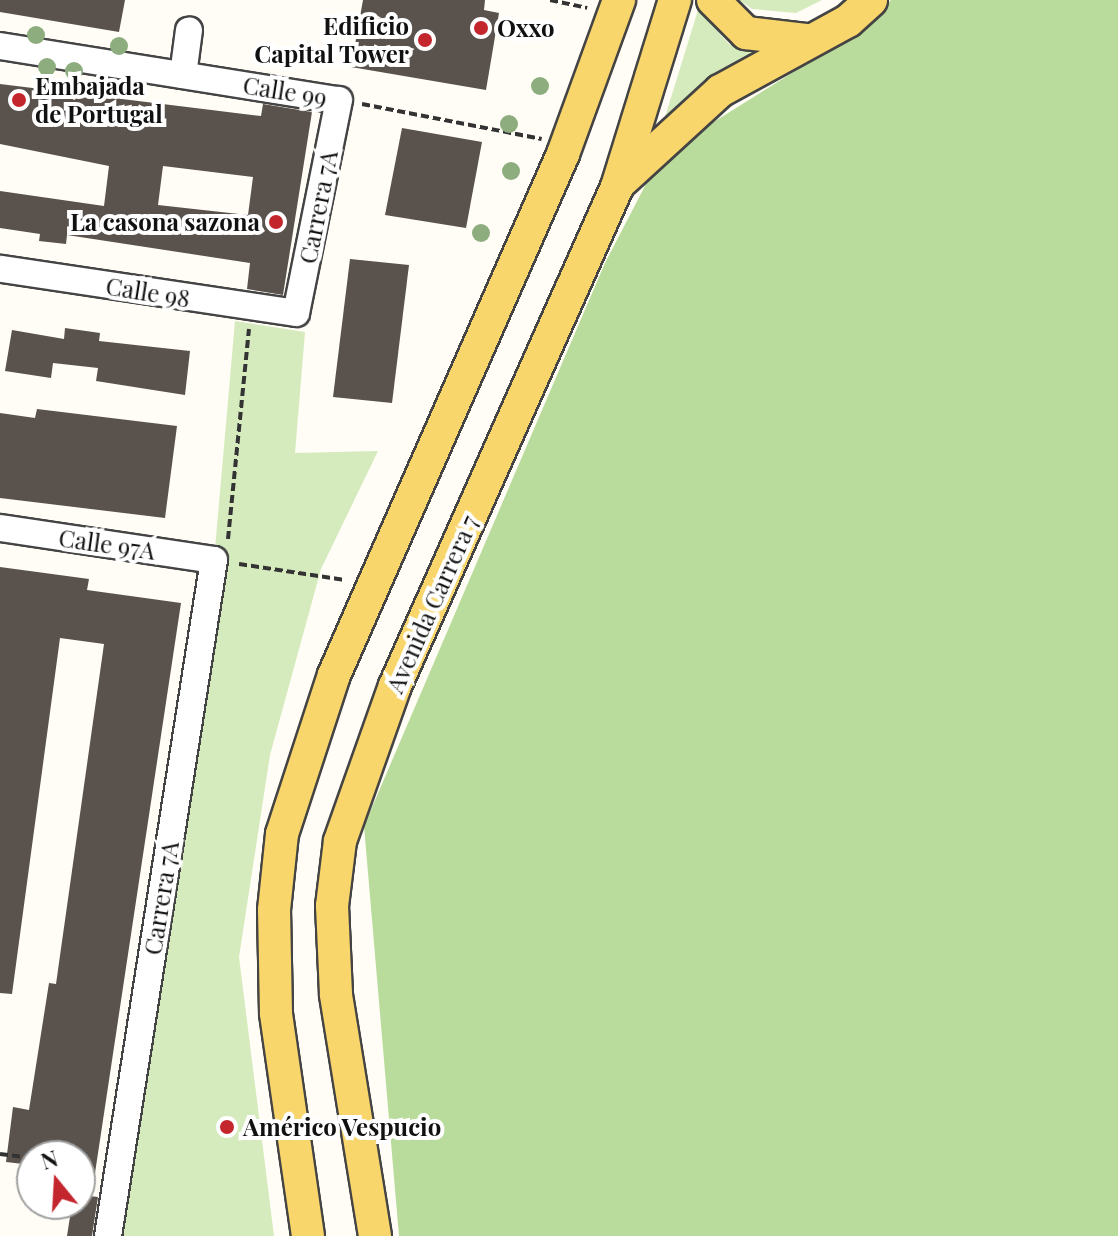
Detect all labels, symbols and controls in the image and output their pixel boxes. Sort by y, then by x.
place label: Edificio Capital Tower [254,12,409,68]
place label: Oxxo [497,14,555,42]
marker: Oxxo [472,19,490,37]
marker: Edificio Capital Tower [416,31,434,49]
street label: Calle 99 [241,70,329,112]
place label: Embajada de Portugal [35,72,163,128]
marker: Embajada de Portugal [10,91,28,109]
street label: Carrera 7A [293,148,343,266]
place label: La casona sazona [70,208,260,236]
marker: La casona sazona [267,213,285,231]
street label: Calle 98 [104,271,192,313]
street label: Avenida Carrera 7 [380,511,484,697]
street label: Calle 97A [57,523,157,565]
street label: Carrera 7A [138,839,184,957]
place label: Américo Vespucio [243,1113,442,1141]
marker: Américo Vespucio [218,1118,236,1136]
north arrow [16,1140,96,1220]
text: N [37,1142,61,1176]

